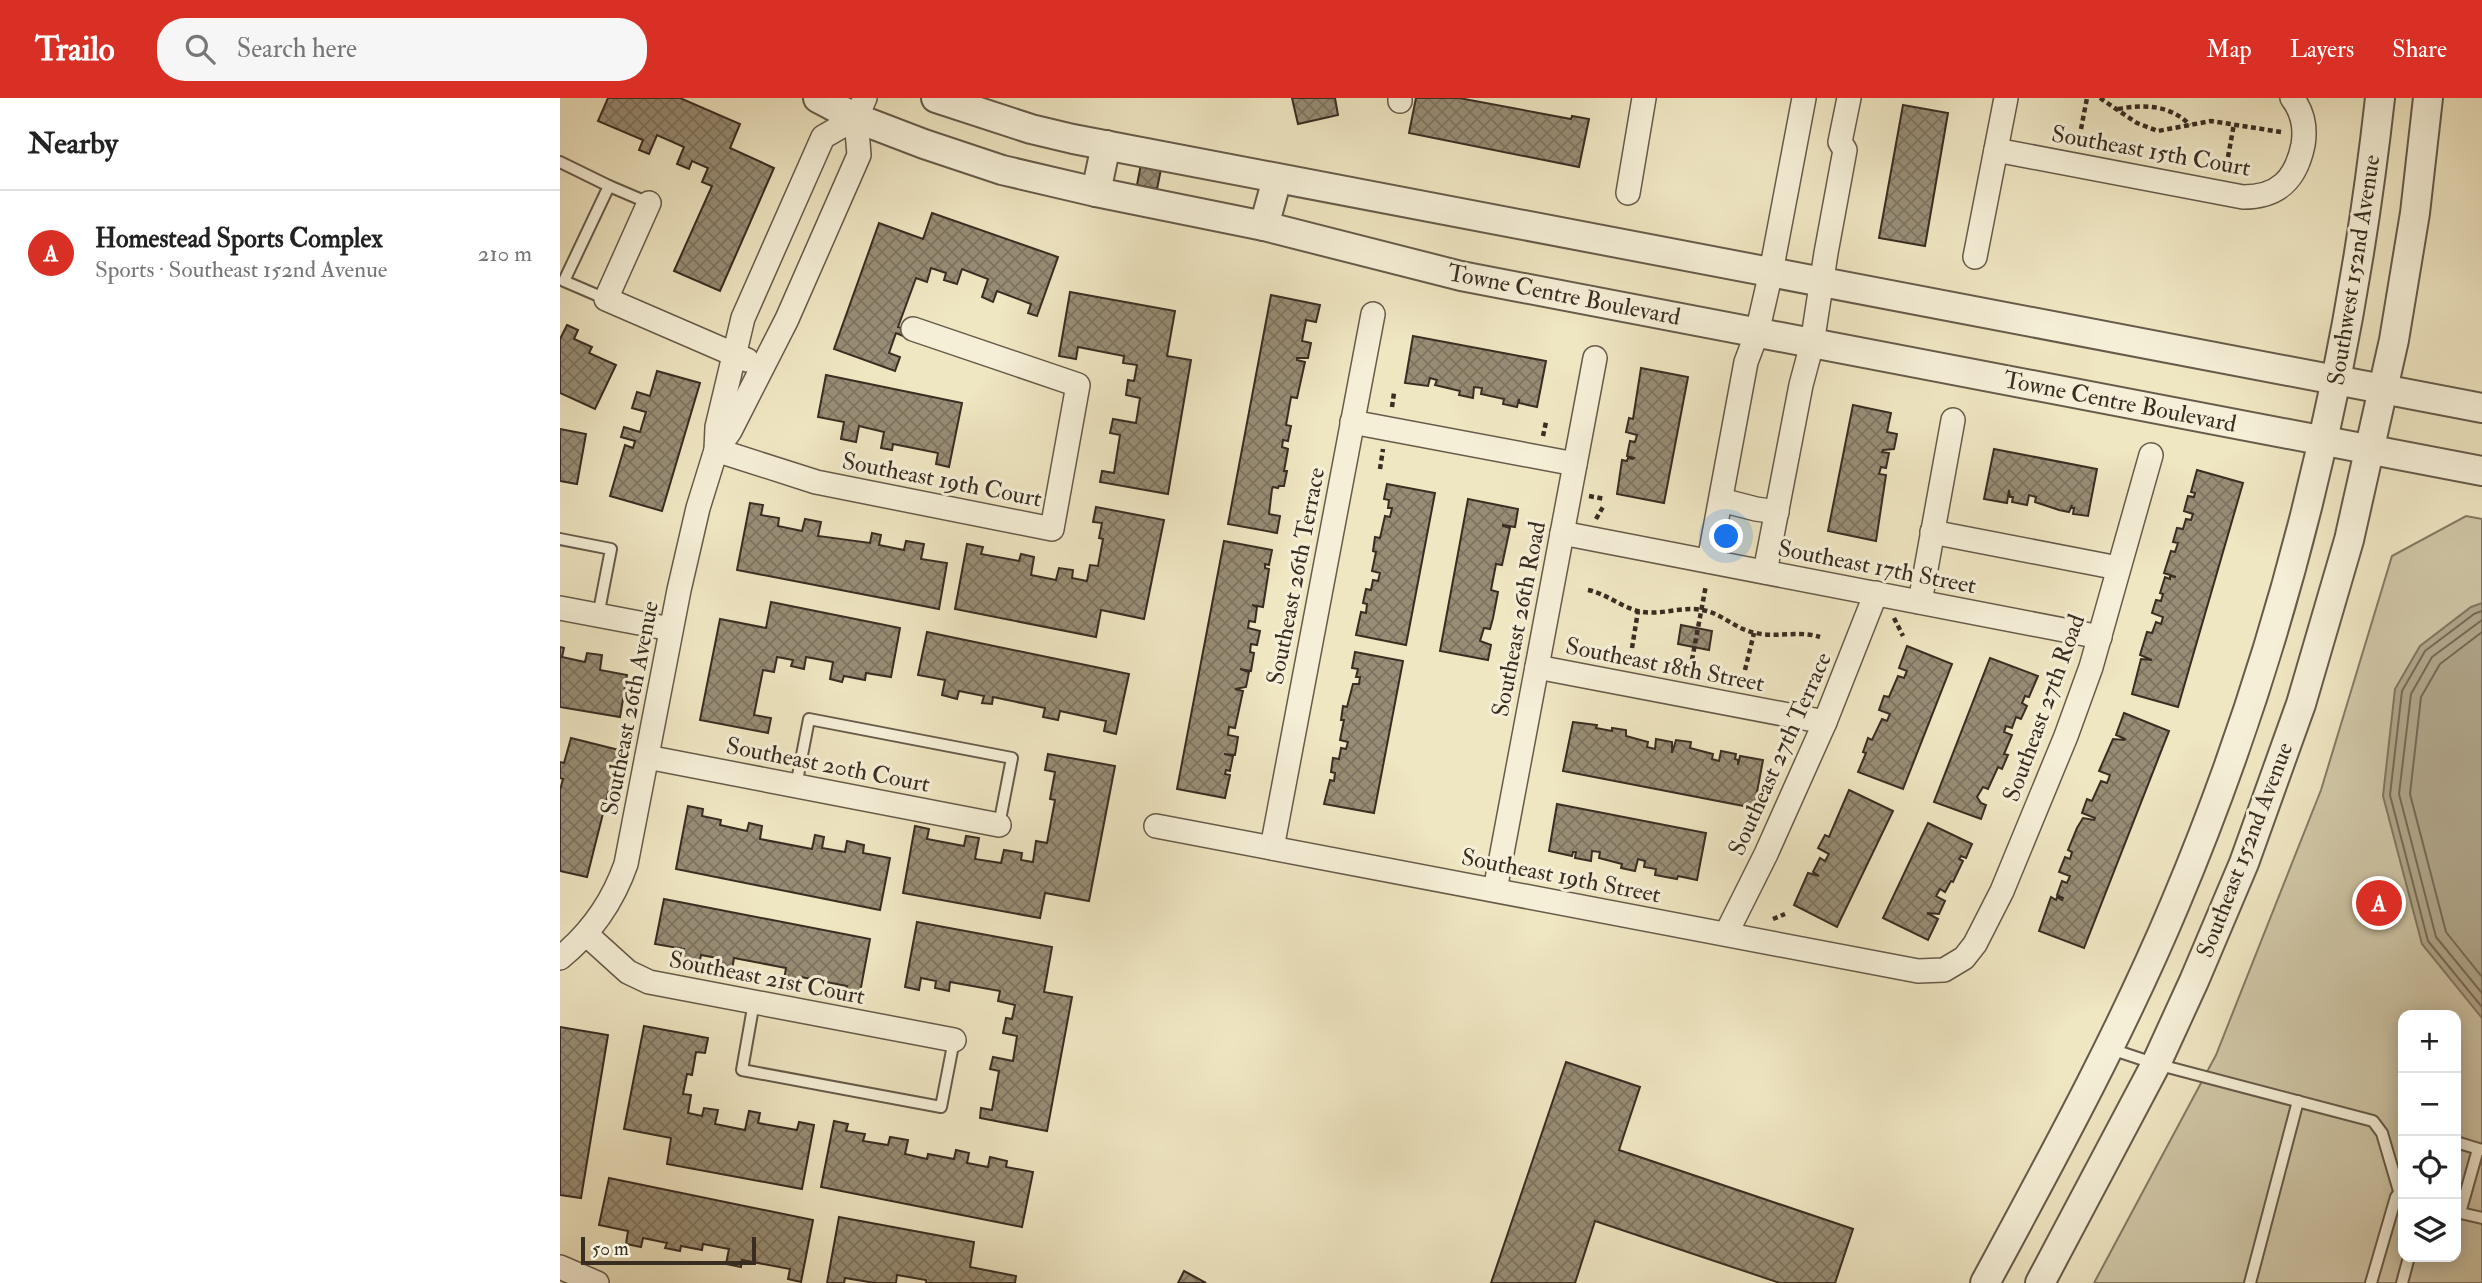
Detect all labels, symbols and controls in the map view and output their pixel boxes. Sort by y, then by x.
search box [157,18,647,81]
text: Trailo [35,29,115,70]
icon: search [181,30,219,68]
text: Search here [237,33,357,65]
text: Map [2207,34,2252,65]
text: Layers [2290,34,2354,65]
text: Share [2392,34,2447,65]
street label: Southeast 15th Court [2049,118,2253,184]
text: Nearby [28,125,118,162]
street label: Southwest 152nd Avenue [2320,153,2388,387]
text: Homestead Sports Complex [95,223,383,255]
text: A [44,239,58,268]
text: 210 m [478,239,532,268]
text: Sports · Southeast 152nd Avenue [95,255,387,284]
street label: Towne Centre Boulevard [1445,257,1683,333]
street label: Towne Centre Boulevard [2001,364,2239,440]
street label: Southeast 19th Court [839,445,1045,515]
street label: Southeast 26th Terrace [1260,465,1332,687]
street label: Southeast 26th Road [1485,518,1553,719]
your location [1709,519,1743,553]
street label: Southeast 17th Street [1775,533,1979,601]
street label: Southeast 26th Avenue [594,598,666,818]
street label: Southeast 27th Road [1996,610,2092,806]
street label: Southeast 18th Street [1563,631,1767,699]
street label: Southeast 27th Terrace [1721,647,1839,861]
street label: Southeast 20th Court [724,730,933,800]
street label: Southeast 152nd Avenue [2190,738,2300,962]
street label: Southeast 19th Street [1459,841,1664,911]
pin: A [2356,877,2402,929]
street label: Southeast 21st Court [667,944,868,1012]
map controls [2398,1010,2461,1262]
button: + [2398,1010,2461,1073]
button: − [2398,1073,2461,1136]
button: locate [2398,1136,2461,1199]
button: layers [2398,1199,2461,1262]
scale bar [581,1234,756,1266]
text: 50 m [592,1237,629,1261]

